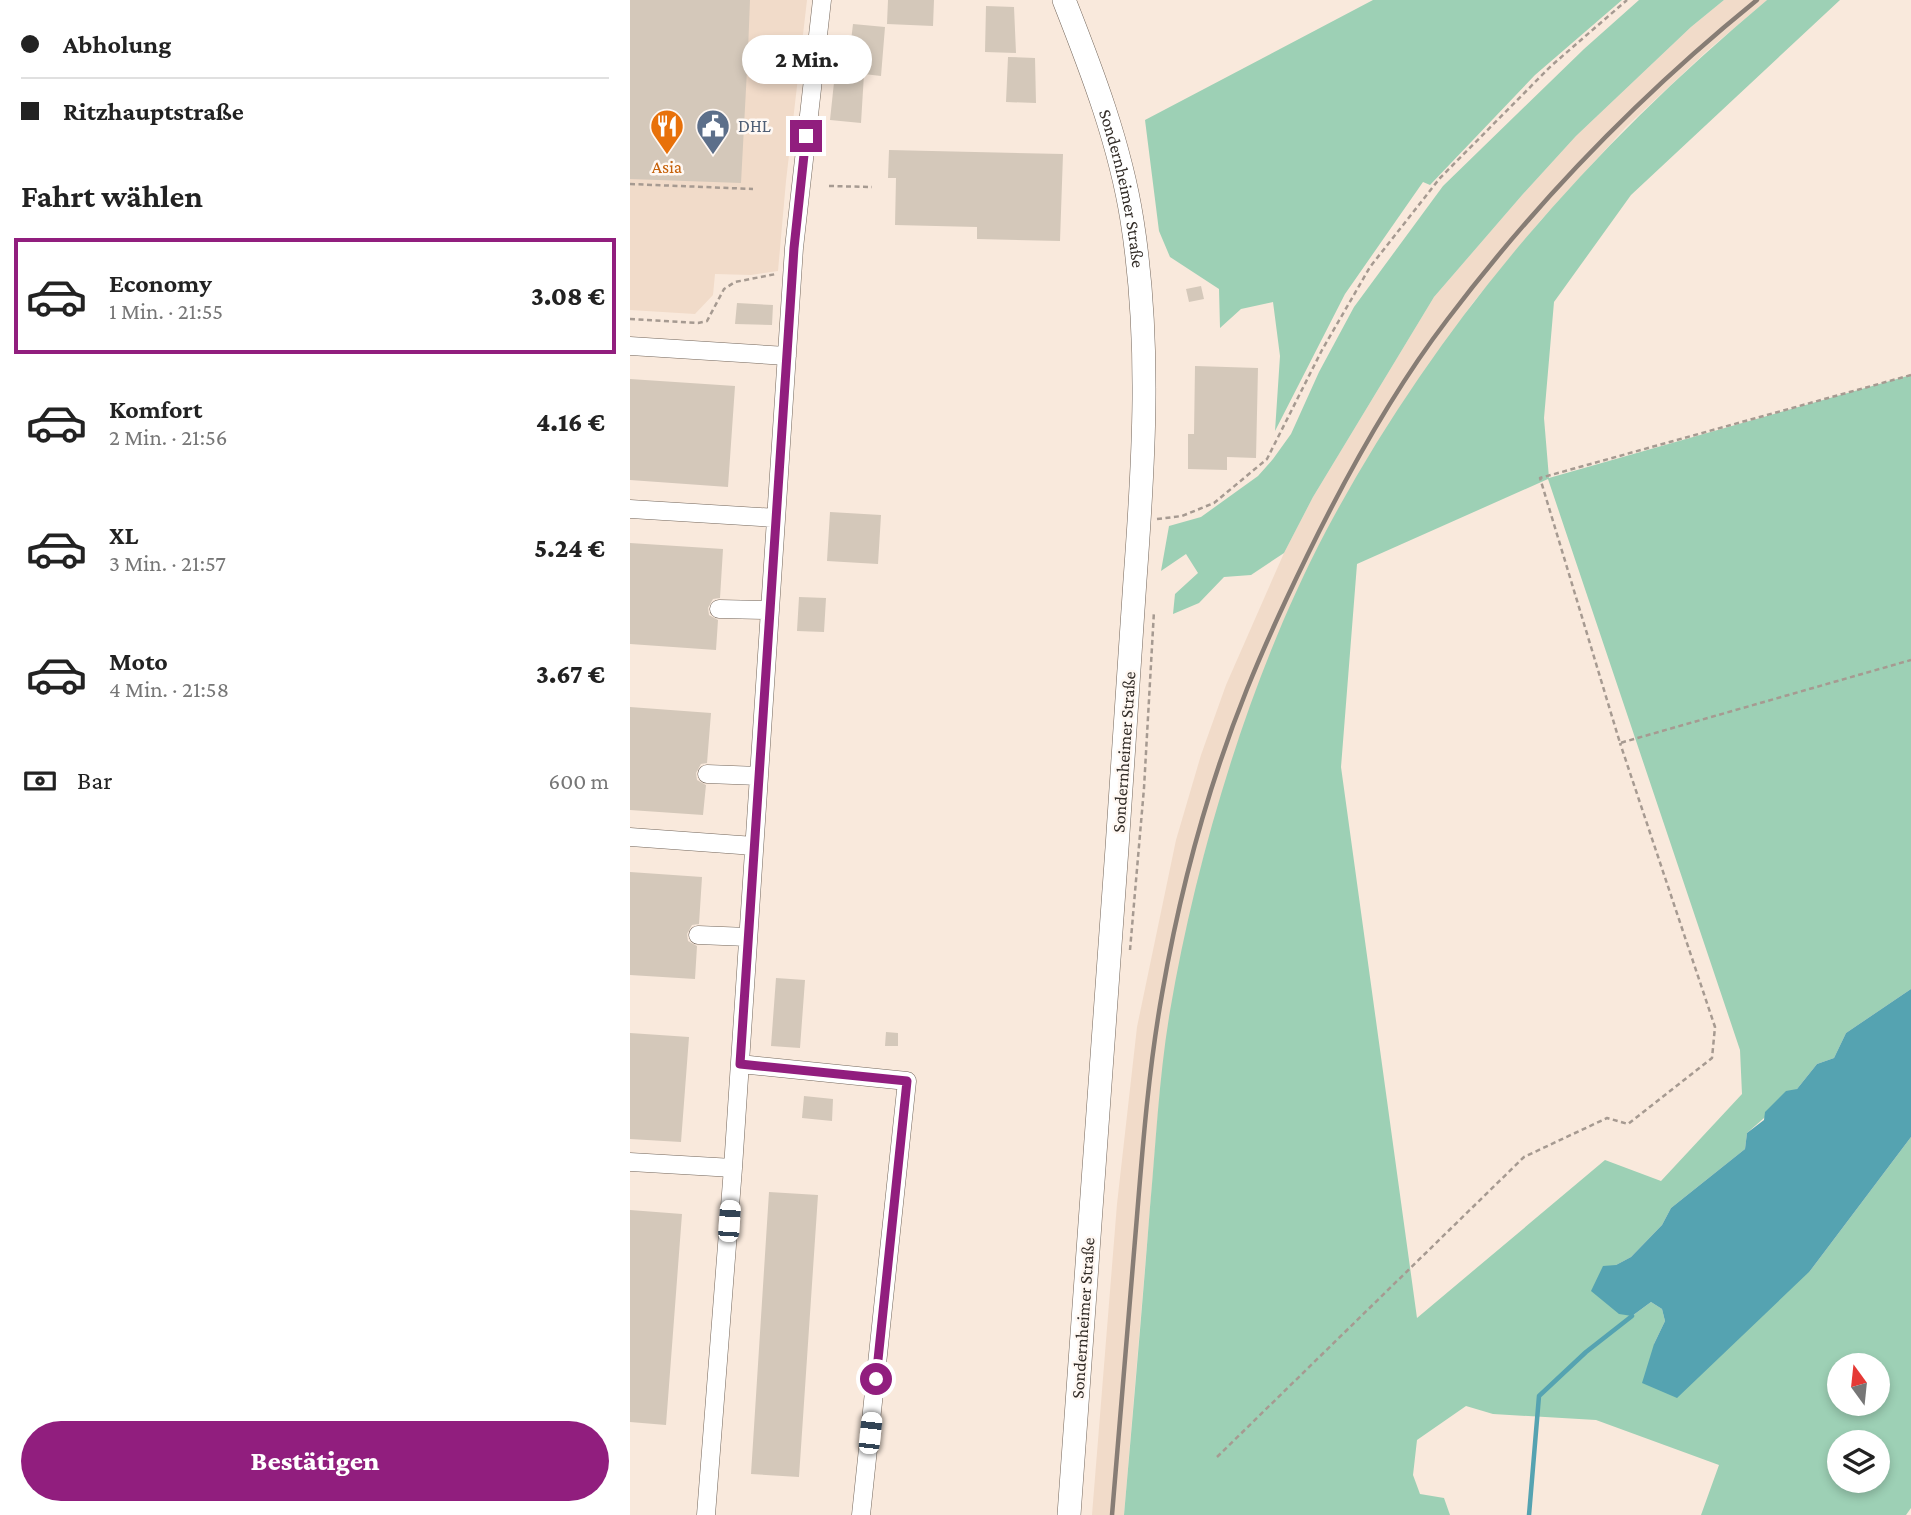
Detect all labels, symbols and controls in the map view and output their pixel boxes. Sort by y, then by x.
text: Abholung [63,30,171,59]
callout: 2 Min. [741,34,871,83]
text: 2 Min. [775,46,839,72]
text: Ritzhauptstraße [63,97,244,126]
restaurant icon: Asia [648,107,686,156]
public building icon: DHL [694,107,732,156]
street label: Sondernheimer Straße [1095,107,1148,269]
place label: DHL [738,116,771,136]
route end [790,120,822,152]
place label: Asia [652,157,682,177]
text: Fahrt wählen [21,178,203,214]
icon: car [25,265,88,328]
text: Economy [109,269,212,298]
text: 3.08 € [531,282,605,311]
text: 1 Min. · 21:55 [109,298,223,324]
icon: car [25,391,88,454]
text: Komfort [109,395,202,424]
text: 4.16 € [536,408,605,437]
text: 2 Min. · 21:56 [109,424,228,450]
icon: car [25,517,88,580]
text: XL [109,521,138,550]
text: 5.24 € [534,534,605,563]
text: 3 Min. · 21:57 [109,550,226,576]
icon: car [25,643,88,706]
text: Moto [109,647,168,676]
text: 3.67 € [536,660,605,689]
street label: Sondernheimer Straße [1108,671,1140,833]
text: 4 Min. · 21:58 [109,676,229,702]
icon: cash [21,762,59,800]
text: Bar [77,766,113,795]
text: 600 m [549,768,609,794]
car [718,1199,741,1243]
street label: Sondernheimer Straße [1067,1237,1099,1399]
north arrow [1827,1353,1890,1416]
map controls [1827,1353,1890,1493]
route start [860,1363,892,1395]
car [858,1411,883,1455]
button: Bestätigen [21,1421,609,1501]
button: layers [1827,1430,1890,1493]

